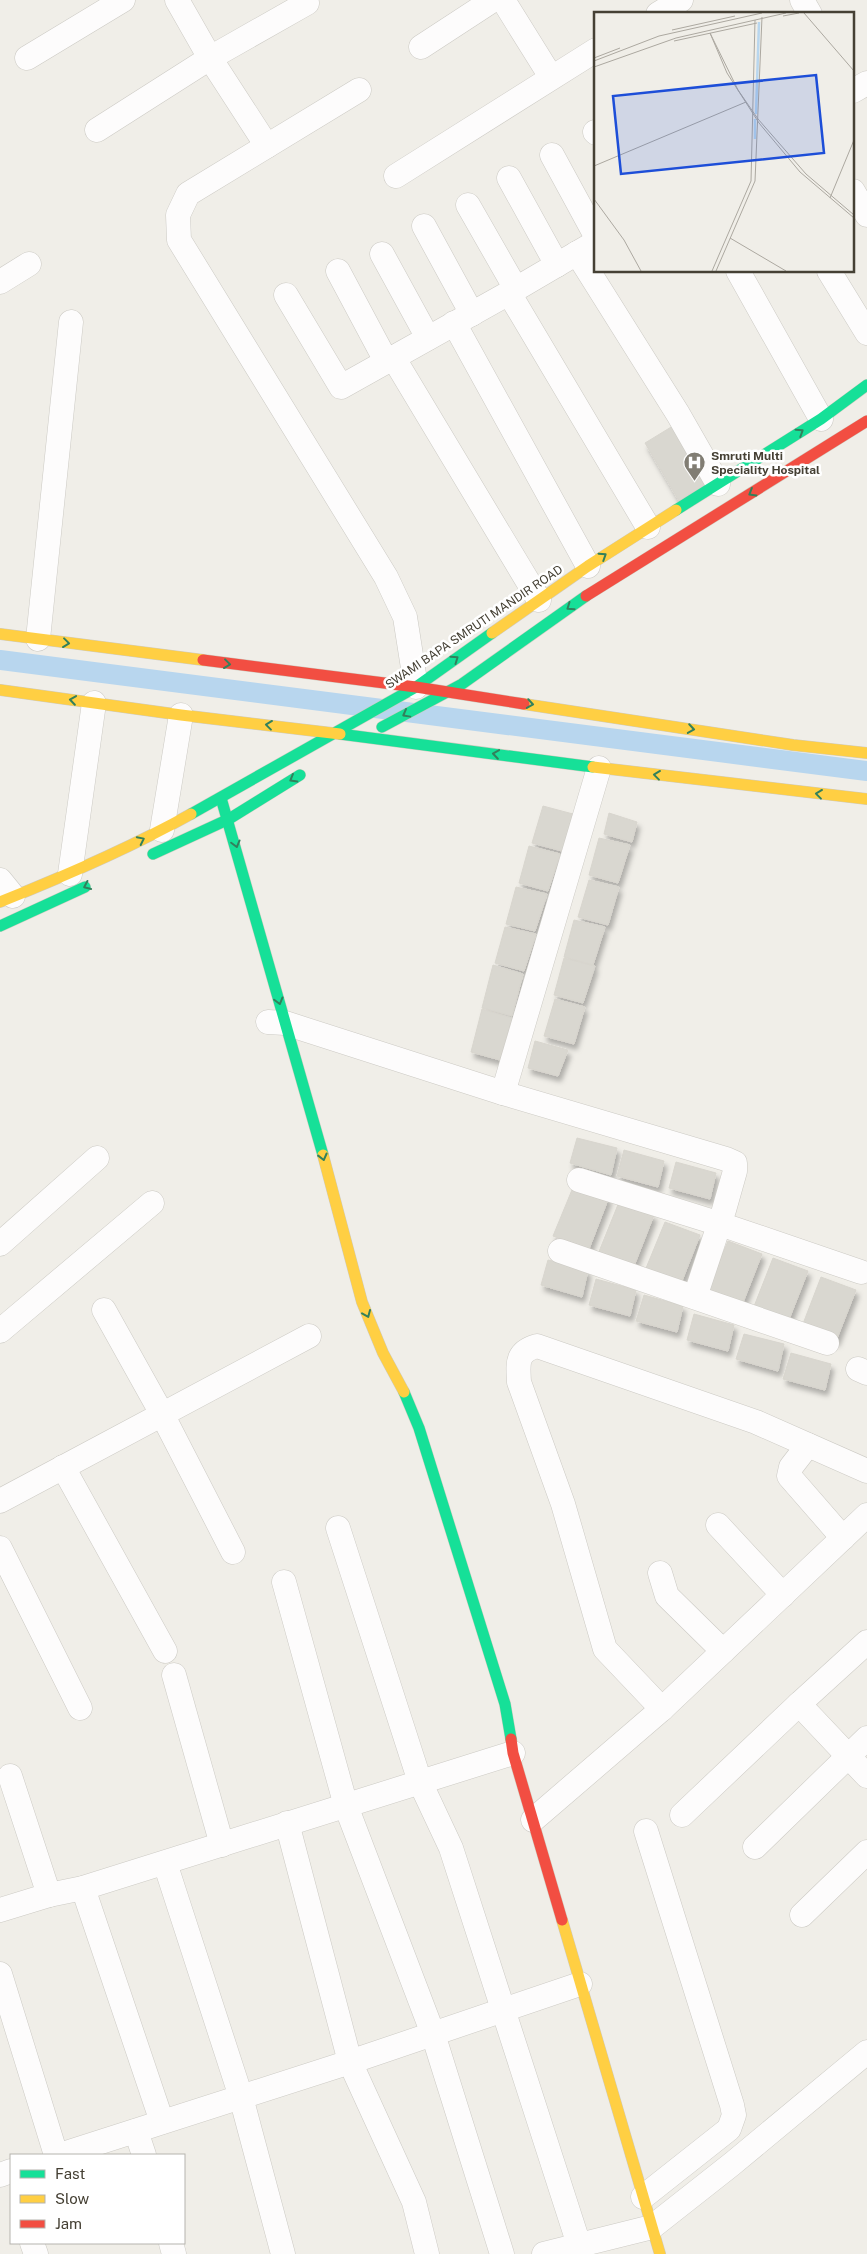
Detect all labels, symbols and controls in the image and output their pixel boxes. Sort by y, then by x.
inset map [594,12,854,272]
one-way arrow [794,429,804,438]
place label: Smruti Multi Speciality Hospital [711,449,820,477]
hospital icon: Smruti Multi Speciality Hospital [683,451,707,482]
one-way arrow [748,487,757,497]
one-way arrow [598,553,607,562]
street label: SWAMI BAPA SMRUTI MANDIR ROAD [383,562,565,692]
one-way arrow [566,601,575,611]
one-way arrow [62,637,70,648]
one-way arrow [450,656,459,665]
one-way arrow [223,658,231,669]
one-way arrow [69,695,77,706]
one-way arrow [526,699,534,709]
one-way arrow [403,708,412,718]
one-way arrow [265,720,273,731]
one-way arrow [687,723,695,734]
one-way arrow [492,749,500,760]
one-way arrow [653,770,661,781]
one-way arrow [289,772,298,782]
one-way arrow [814,789,822,800]
one-way arrow [135,836,144,846]
one-way arrow [230,840,240,848]
one-way arrow [83,880,92,890]
one-way arrow [273,996,283,1005]
one-way arrow [317,1153,328,1162]
one-way arrow [360,1309,371,1318]
legend [10,2154,185,2244]
text: Fast [55,2165,85,2182]
text: Slow [55,2190,90,2207]
text: Jam [55,2215,82,2232]

